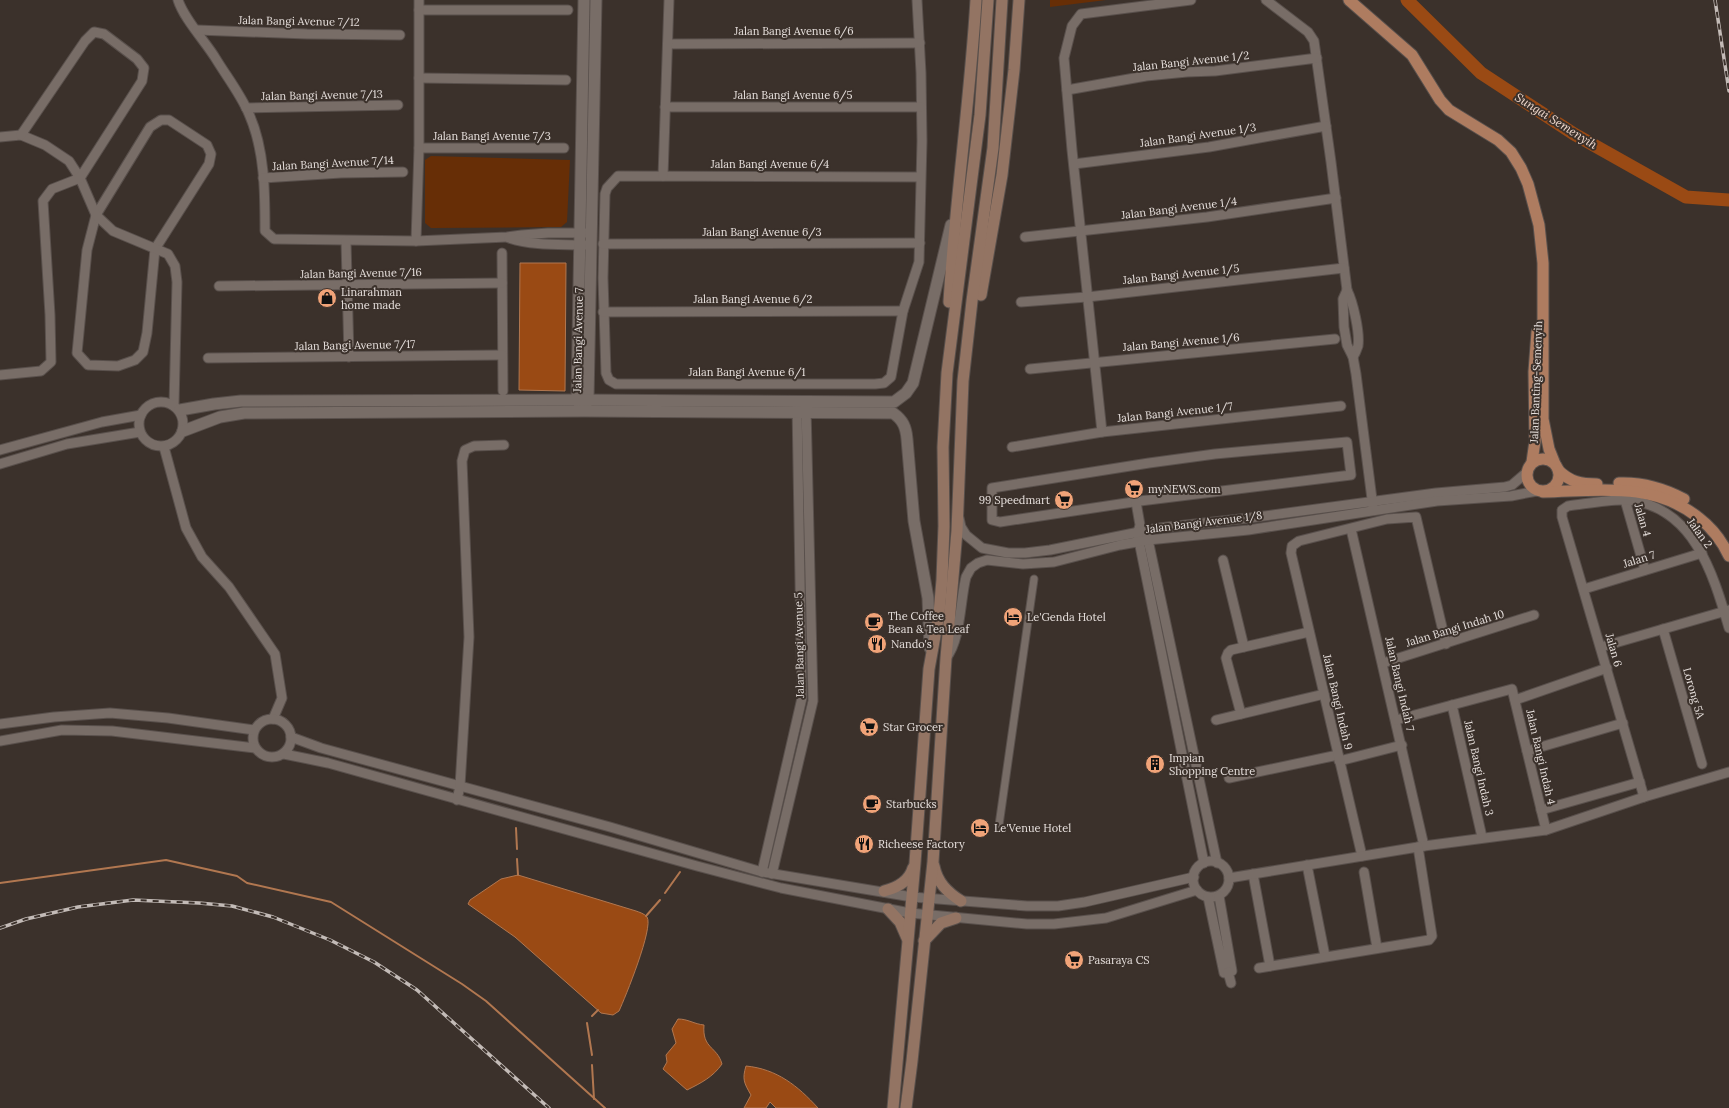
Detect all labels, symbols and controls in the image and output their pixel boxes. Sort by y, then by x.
street label: Jalan Bangi Avenue 7/12 [237,13,360,30]
street label: Jalan Bangi Avenue 6/6 [733,24,854,39]
street label: Jalan Bangi Avenue 1/2 [1131,48,1250,75]
street label: Jalan Bangi Avenue 7/13 [260,87,383,104]
street label: Jalan Bangi Avenue 6/5 [732,88,853,103]
water label: Sungai Semenyih [1512,89,1600,152]
street label: Jalan Bangi Avenue 1/3 [1138,120,1257,151]
street label: Jalan Bangi Avenue 7/3 [432,129,551,144]
street label: Jalan Bangi Avenue 7/14 [271,153,394,174]
street label: Jalan Bangi Avenue 6/4 [710,157,829,172]
street label: Jalan Bangi Avenue 1/4 [1119,194,1238,223]
street label: Jalan Bangi Avenue 6/3 [701,225,822,240]
street label: Jalan Bangi Avenue 1/5 [1121,261,1240,288]
street label: Jalan Bangi Avenue 7/16 [299,265,422,282]
place label: Linarahman home made [341,285,402,312]
shop icon: Linarahman home made [316,287,338,309]
street label: Jalan Bangi Avenue 7 [570,288,586,393]
street label: Jalan Bangi Avenue 6/2 [692,292,813,307]
street label: Jalan Banting-Semenyih [1527,320,1545,444]
street label: Jalan Bangi Avenue 1/6 [1121,330,1240,355]
street label: Jalan Bangi Avenue 7/17 [294,337,415,354]
street label: Jalan Bangi Avenue 6/1 [687,365,806,380]
street label: Jalan Bangi Avenue 1/7 [1116,399,1234,426]
supermarket icon: myNEWS.com [1123,478,1145,500]
place label: myNEWS.com [1148,482,1221,496]
supermarket icon: 99 Speedmart [1053,489,1075,511]
place label: 99 Speedmart [979,493,1051,507]
street label: Jalan 4 [1631,501,1654,538]
street label: Jalan Bangi Avenue 1/8 [1144,508,1263,537]
street label: Jalan 2 [1684,514,1716,551]
street label: Jalan 7 [1620,547,1657,571]
street label: Jalan Bangi Avenue 5 [791,592,807,699]
hotel icon: Le'Genda Hotel [1002,606,1024,628]
street label: Jalan Bangi Indah 10 [1403,606,1506,650]
place label: The Coffee Bean & Tea Leaf [888,609,971,636]
place label: Le'Genda Hotel [1027,610,1106,624]
cafe icon: The Coffee Bean & Tea Leaf [863,611,885,633]
street label: Jalan 6 [1602,631,1625,668]
restaurant icon: Nando's [866,633,888,655]
street label: Jalan Bangi Indah 7 [1382,634,1418,733]
place label: Nando's [891,637,932,651]
street label: Jalan Bangi Indah 9 [1320,652,1356,751]
street label: Lorong 5A [1680,666,1708,721]
street label: Jalan Bangi Indah 4 [1523,707,1559,806]
supermarket icon: Star Grocer [858,716,880,738]
street label: Jalan Bangi Indah 3 [1461,718,1497,817]
place label: Star Grocer [883,720,943,734]
place label: Impian Shopping Centre [1169,751,1255,778]
building icon: Impian Shopping Centre [1144,753,1166,775]
cafe icon: Starbucks [861,793,883,815]
place label: Starbucks [886,797,937,811]
hotel icon: Le'Venue Hotel [969,817,991,839]
place label: Le'Venue Hotel [994,821,1071,835]
restaurant icon: Richeese Factory [853,833,875,855]
place label: Richeese Factory [878,837,965,851]
supermarket icon: Pasaraya CS [1063,949,1085,971]
place label: Pasaraya CS [1088,953,1150,967]

